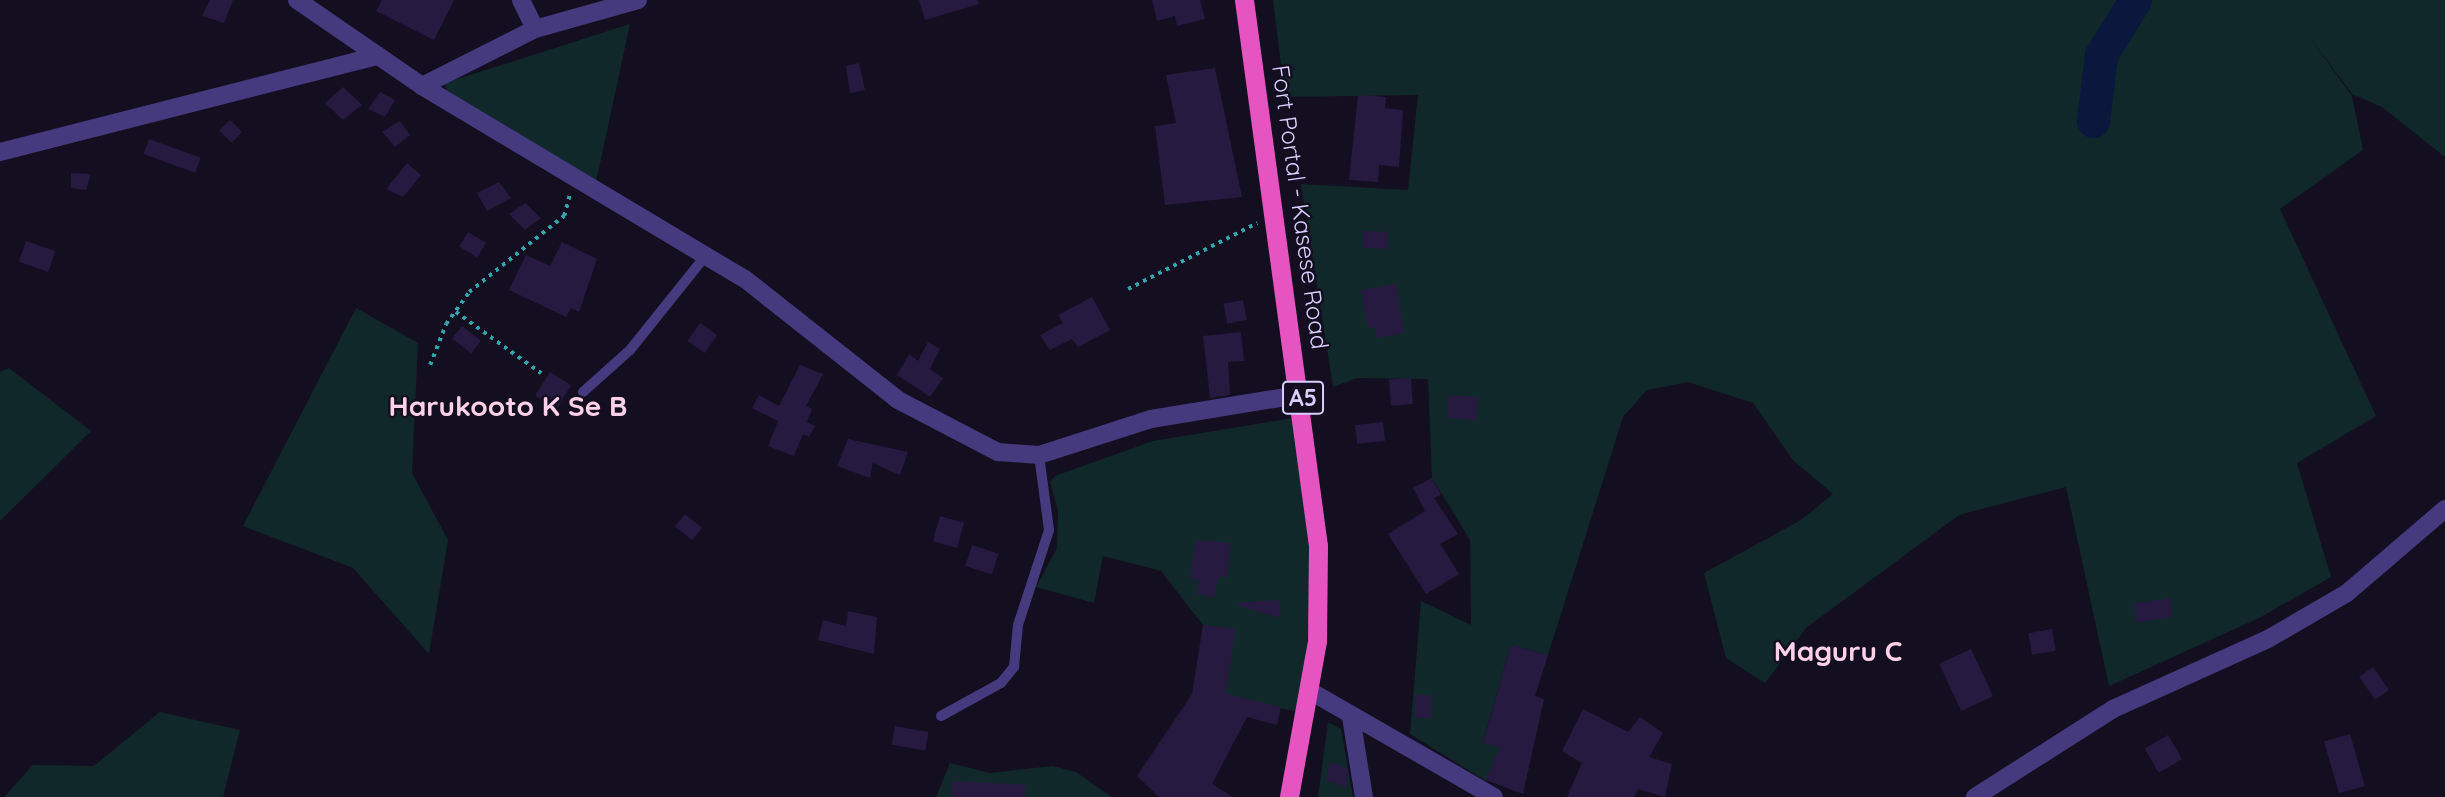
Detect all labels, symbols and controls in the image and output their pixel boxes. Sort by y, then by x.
street label: Fort Portal - Kasese Road [1266,63,1334,351]
road number: A5 [1282,378,1324,418]
district label: Harukooto K Se B [389,389,627,423]
district label: Maguru C [1774,634,1902,668]

